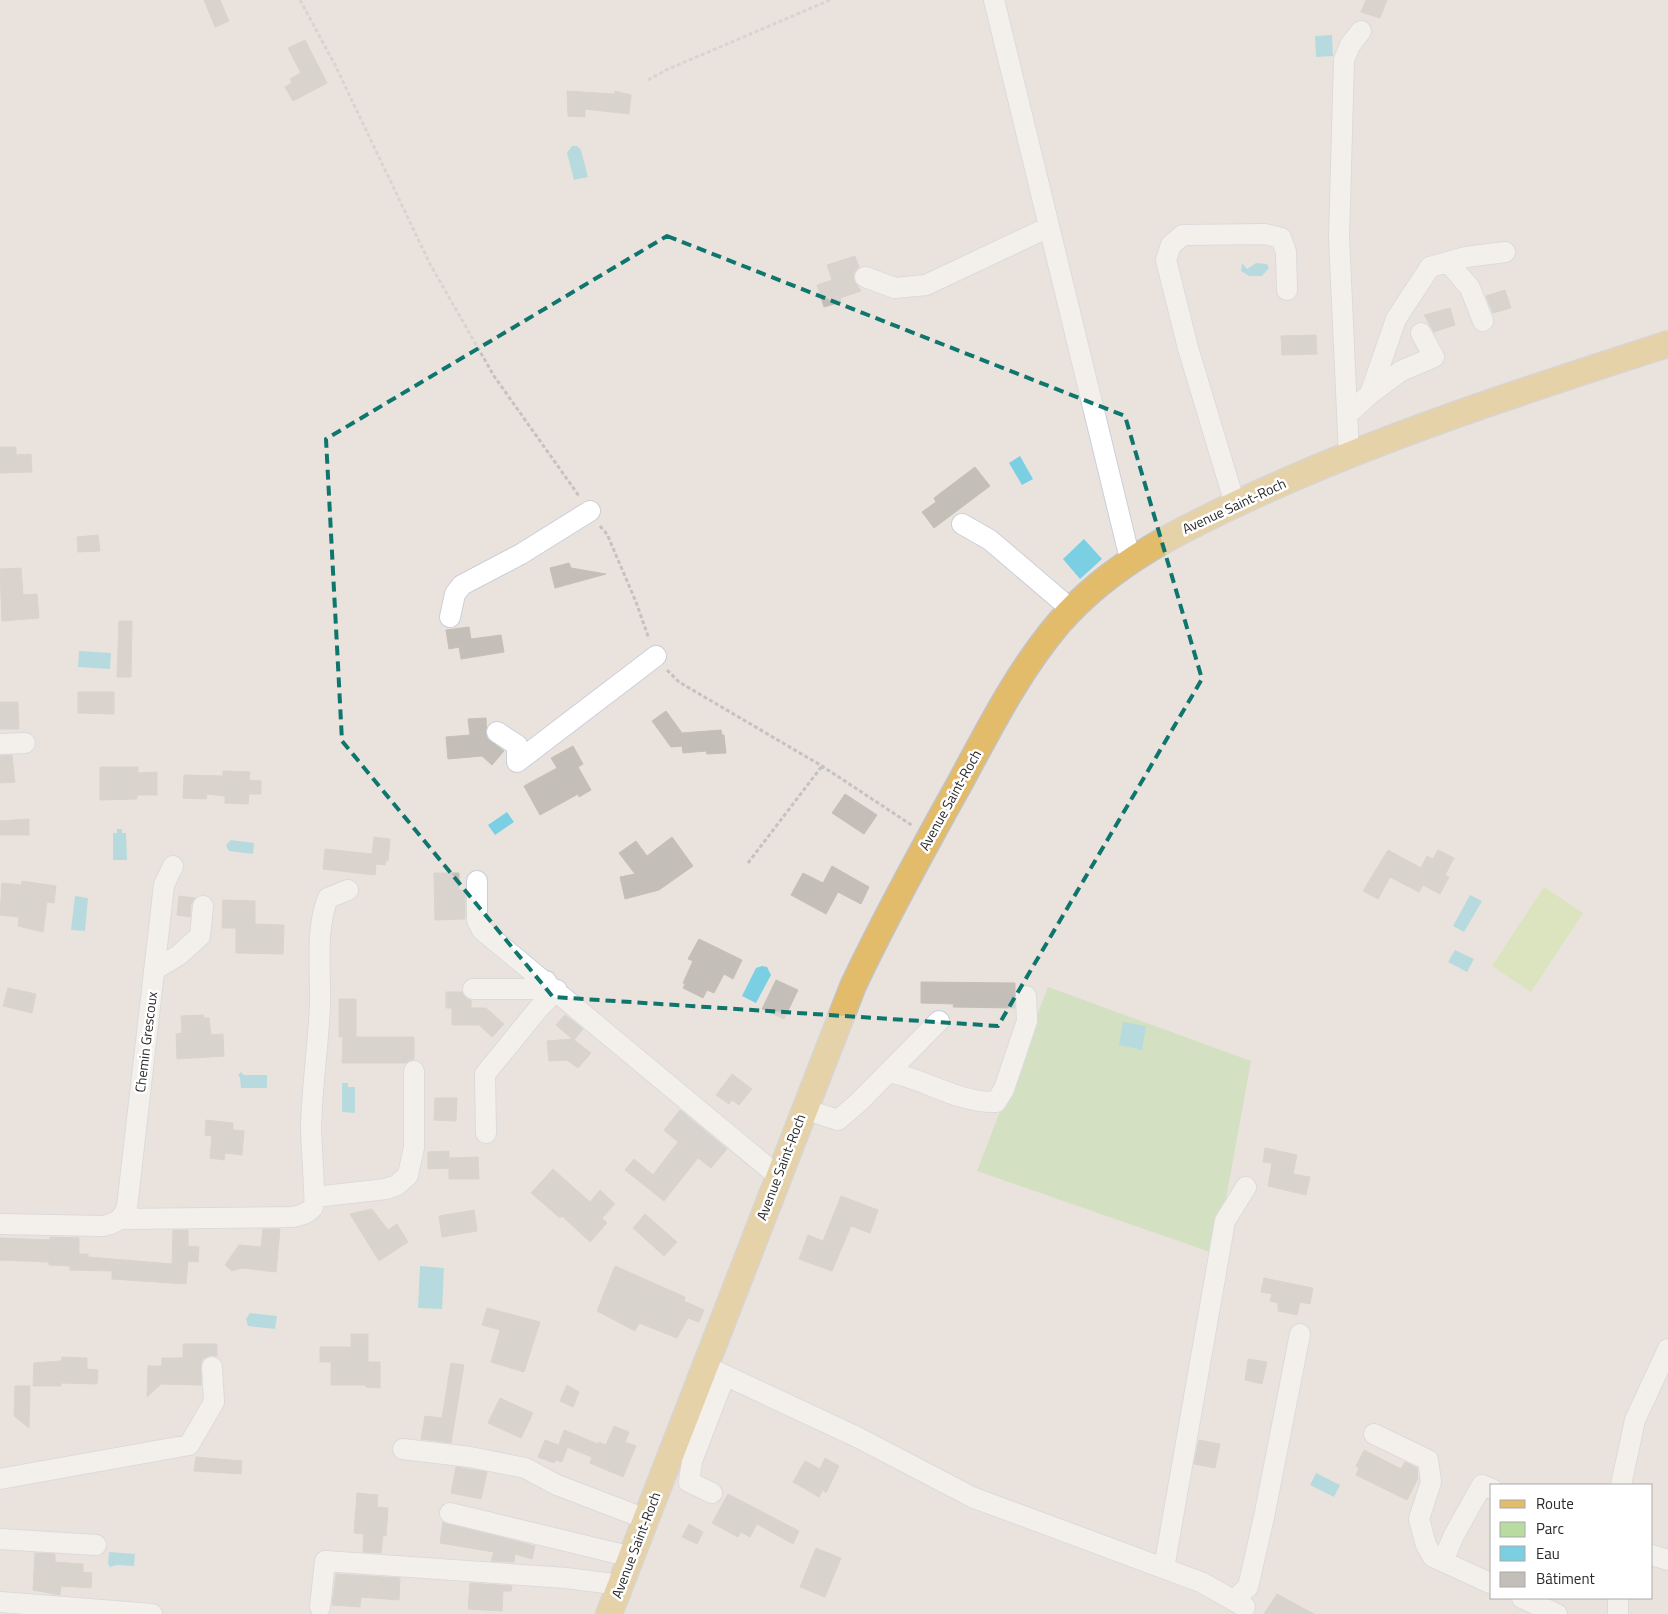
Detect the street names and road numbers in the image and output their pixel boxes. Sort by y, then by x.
street label: Avenue Saint-Roch [1178,472,1289,539]
street label: Avenue Saint-Roch [913,746,986,854]
street label: Chemin Grescoux [129,990,162,1094]
street label: Avenue Saint-Roch [751,1111,810,1223]
street label: Avenue Saint-Roch [606,1489,665,1601]

